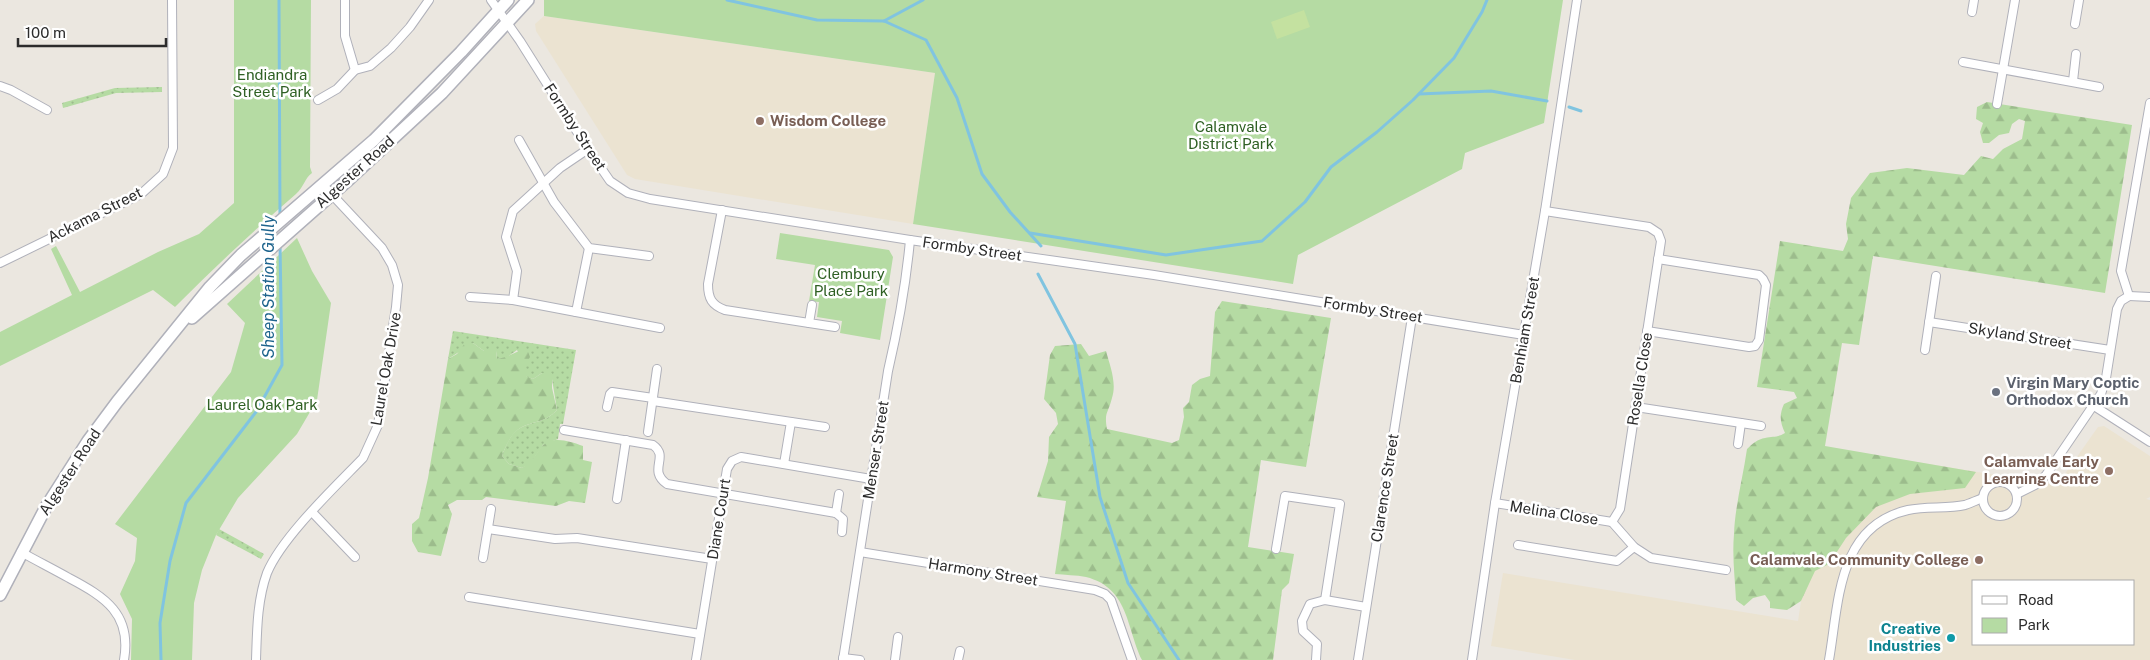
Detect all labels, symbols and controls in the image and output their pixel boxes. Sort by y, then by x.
scale bar [18,15,165,47]
text: 100 m [25,24,66,41]
park label: Endiandra Street Park [232,66,312,100]
street label: Formby Street [541,80,610,174]
place label: Wisdom College [770,112,886,129]
marker: Wisdom College [754,115,766,127]
park label: Calamvale District Park [1188,118,1274,152]
street label: Algester Road [312,132,397,211]
street label: Ackama Street [45,183,145,246]
water label: Sheep Station Gully [259,215,278,359]
street label: Formby Street [921,233,1023,264]
park label: Clembury Place Park [814,265,888,299]
street label: Benhiam Street [1507,275,1542,385]
street label: Formby Street [1322,293,1424,326]
street label: Laurel Oak Drive [367,311,404,427]
street label: Skyland Street [1967,319,2073,352]
street label: Rosella Close [1624,331,1655,427]
place label: Virgin Mary Coptic Orthodox Church [2006,374,2140,408]
marker: Virgin Mary Coptic Orthodox Church [1990,386,2002,398]
park label: Laurel Oak Park [206,396,318,413]
street label: Menser Street [859,399,892,500]
street label: Algester Road [35,425,104,518]
street label: Clarence Street [1368,432,1402,544]
place label: Calamvale Early Learning Centre [1983,453,2100,487]
marker: Calamvale Early Learning Centre [2103,465,2115,477]
street label: Diane Court [704,477,733,561]
street label: Melina Close [1509,497,1600,528]
place label: Calamvale Community College [1750,551,1969,568]
street label: Harmony Street [927,554,1039,589]
marker: Calamvale Community College [1973,554,1985,566]
legend [1972,580,2135,645]
text: Road [2018,591,2054,608]
text: Park [2018,616,2050,633]
place label: Creative Industries [1869,620,1941,654]
marker: Creative Industries [1945,632,1957,644]

